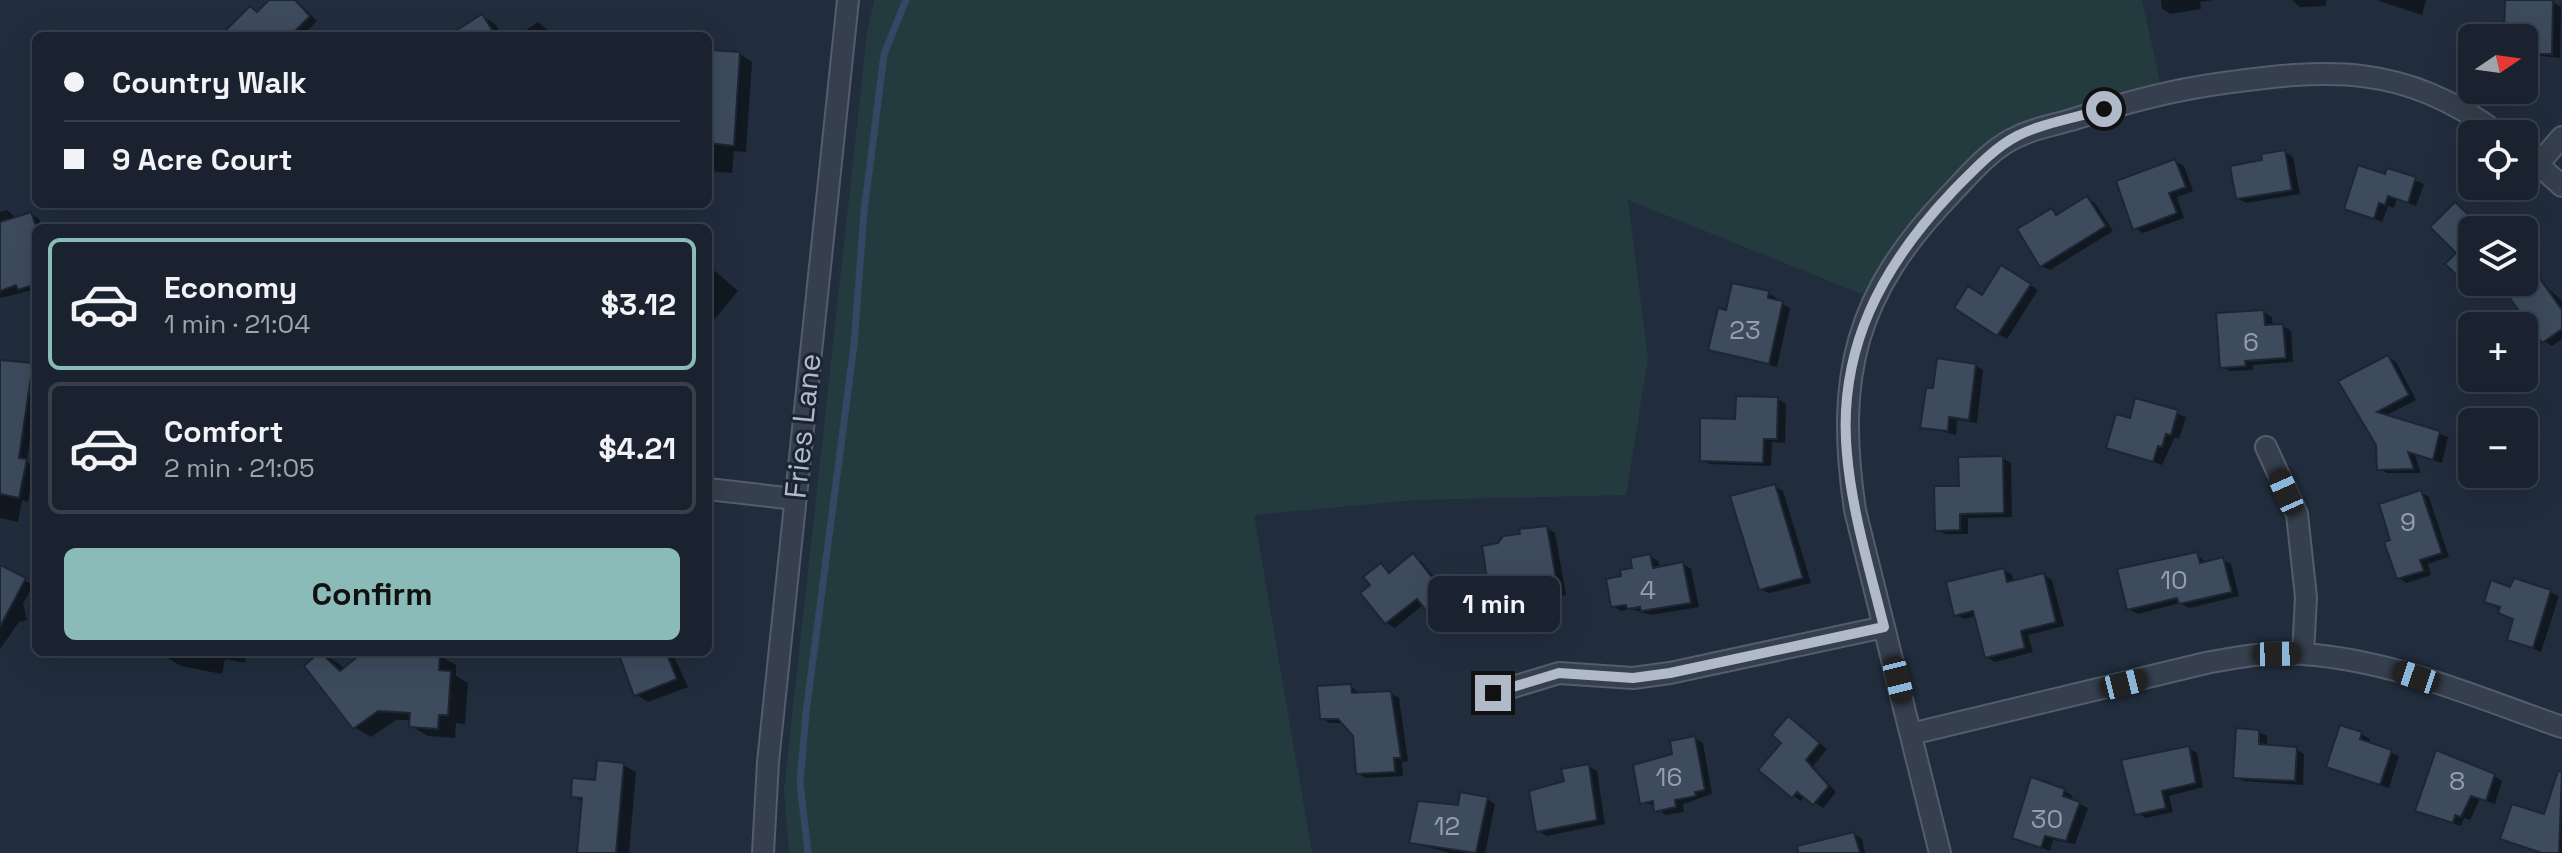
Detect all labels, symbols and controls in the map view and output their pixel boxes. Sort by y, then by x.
north arrow [2458,24,2538,104]
map controls [2458,24,2538,488]
text: Country Walk [112,63,307,102]
route start [2086,91,2122,127]
button: locate [2458,120,2538,200]
text: 9 Acre Court [112,140,292,179]
button: layers [2458,216,2538,296]
icon: car [68,268,140,340]
text: Economy [164,268,297,307]
text: $3.12 [601,285,676,324]
text: 1 min · 21:04 [164,307,310,341]
button: + [2458,312,2538,392]
house number: 23 [1729,313,1761,347]
house number: 6 [2243,325,2259,359]
street label: Fries Lane [775,351,830,501]
button: − [2458,408,2538,488]
icon: car [68,412,140,484]
text: Comfort [164,412,283,451]
text: $4.21 [598,429,676,468]
text: 2 min · 21:05 [164,451,315,485]
car [2265,465,2307,519]
house number: 9 [2400,505,2416,539]
button: Confirm [64,548,680,640]
house number: 10 [2160,563,2188,597]
house number: 4 [1640,573,1656,607]
callout: 1 min [1427,577,1559,633]
text: 1 min [1462,587,1526,621]
car [2253,642,2301,666]
car [1881,654,1915,706]
car [2389,658,2443,696]
car [2098,667,2150,701]
route end [1475,675,1511,711]
house number: 16 [1656,760,1682,794]
house number: 8 [2449,764,2465,798]
house number: 30 [2031,802,2063,836]
house number: 12 [1434,809,1460,843]

